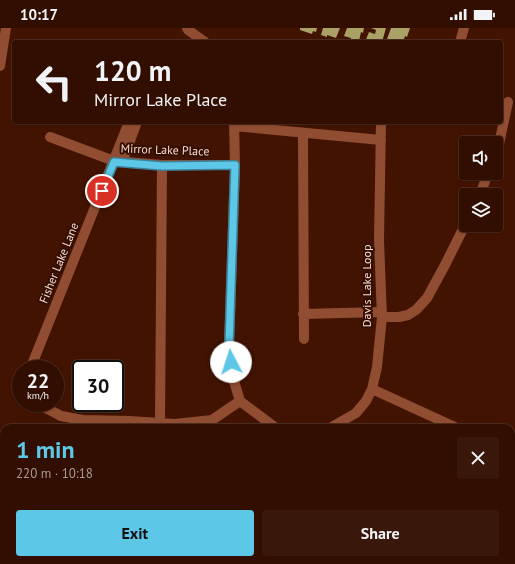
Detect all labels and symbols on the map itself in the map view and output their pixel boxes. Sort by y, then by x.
street label: Mirror Lake Place [120,140,210,159]
pin [85,174,119,208]
street label: Fisher Lake Lane [36,220,82,305]
street label: Davis Lake Loop [359,245,374,327]
position arrow [210,341,252,383]
speed limit sign: 30 [72,360,124,412]

